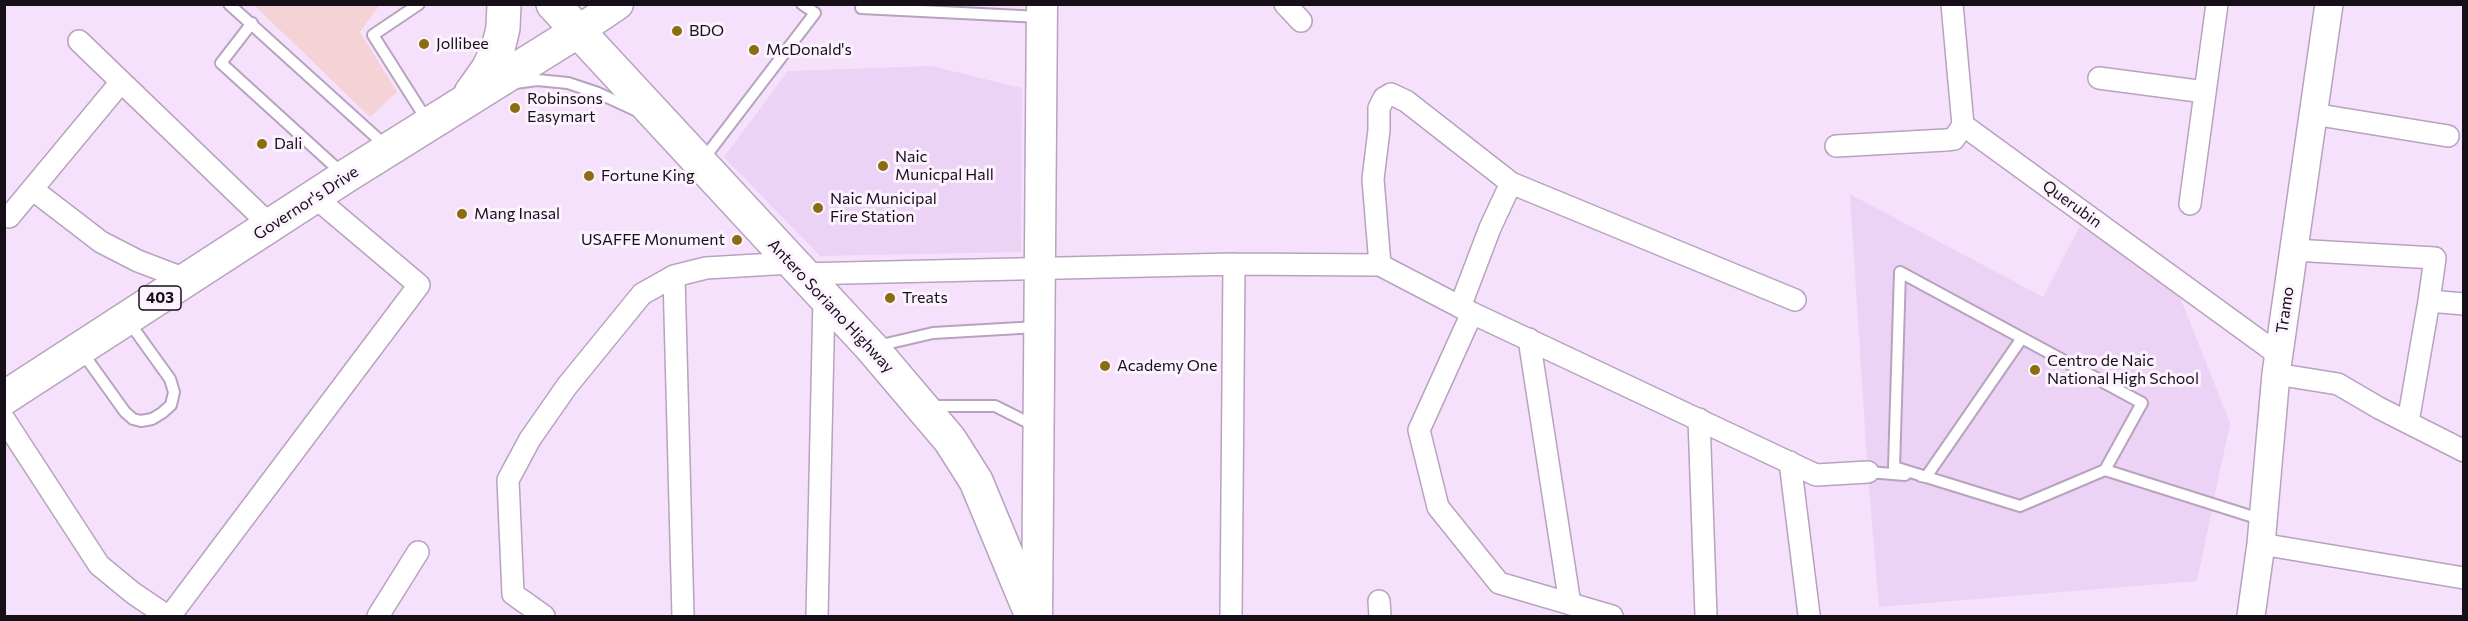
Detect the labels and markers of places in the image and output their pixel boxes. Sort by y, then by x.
place label: BDO [689,21,724,41]
marker: BDO [670,24,684,38]
place label: Jollibee [436,34,489,54]
marker: Jollibee [417,37,431,51]
place label: McDonald's [766,40,852,60]
marker: McDonald's [747,43,761,57]
place label: Robinsons Easymart [527,89,603,127]
marker: Robinsons Easymart [508,101,522,115]
place label: Dali [274,134,302,154]
marker: Dali [255,137,269,151]
place label: Naic Municpal Hall [895,147,994,185]
marker: Naic Municpal Hall [876,159,890,173]
place label: Fortune King [601,166,695,186]
marker: Fortune King [582,169,596,183]
place label: Naic Municipal Fire Station [830,189,937,227]
marker: Naic Municipal Fire Station [811,201,825,215]
place label: Mang Inasal [474,204,560,224]
marker: Mang Inasal [455,207,469,221]
place label: USAFFE Monument [581,230,725,250]
marker: USAFFE Monument [730,233,744,247]
place label: Treats [902,288,948,308]
marker: Treats [883,291,897,305]
place label: Centro de Naic National High School [2047,351,2199,389]
place label: Academy One [1117,356,1217,376]
marker: Academy One [1098,359,1112,373]
marker: Centro de Naic National High School [2028,363,2042,377]

